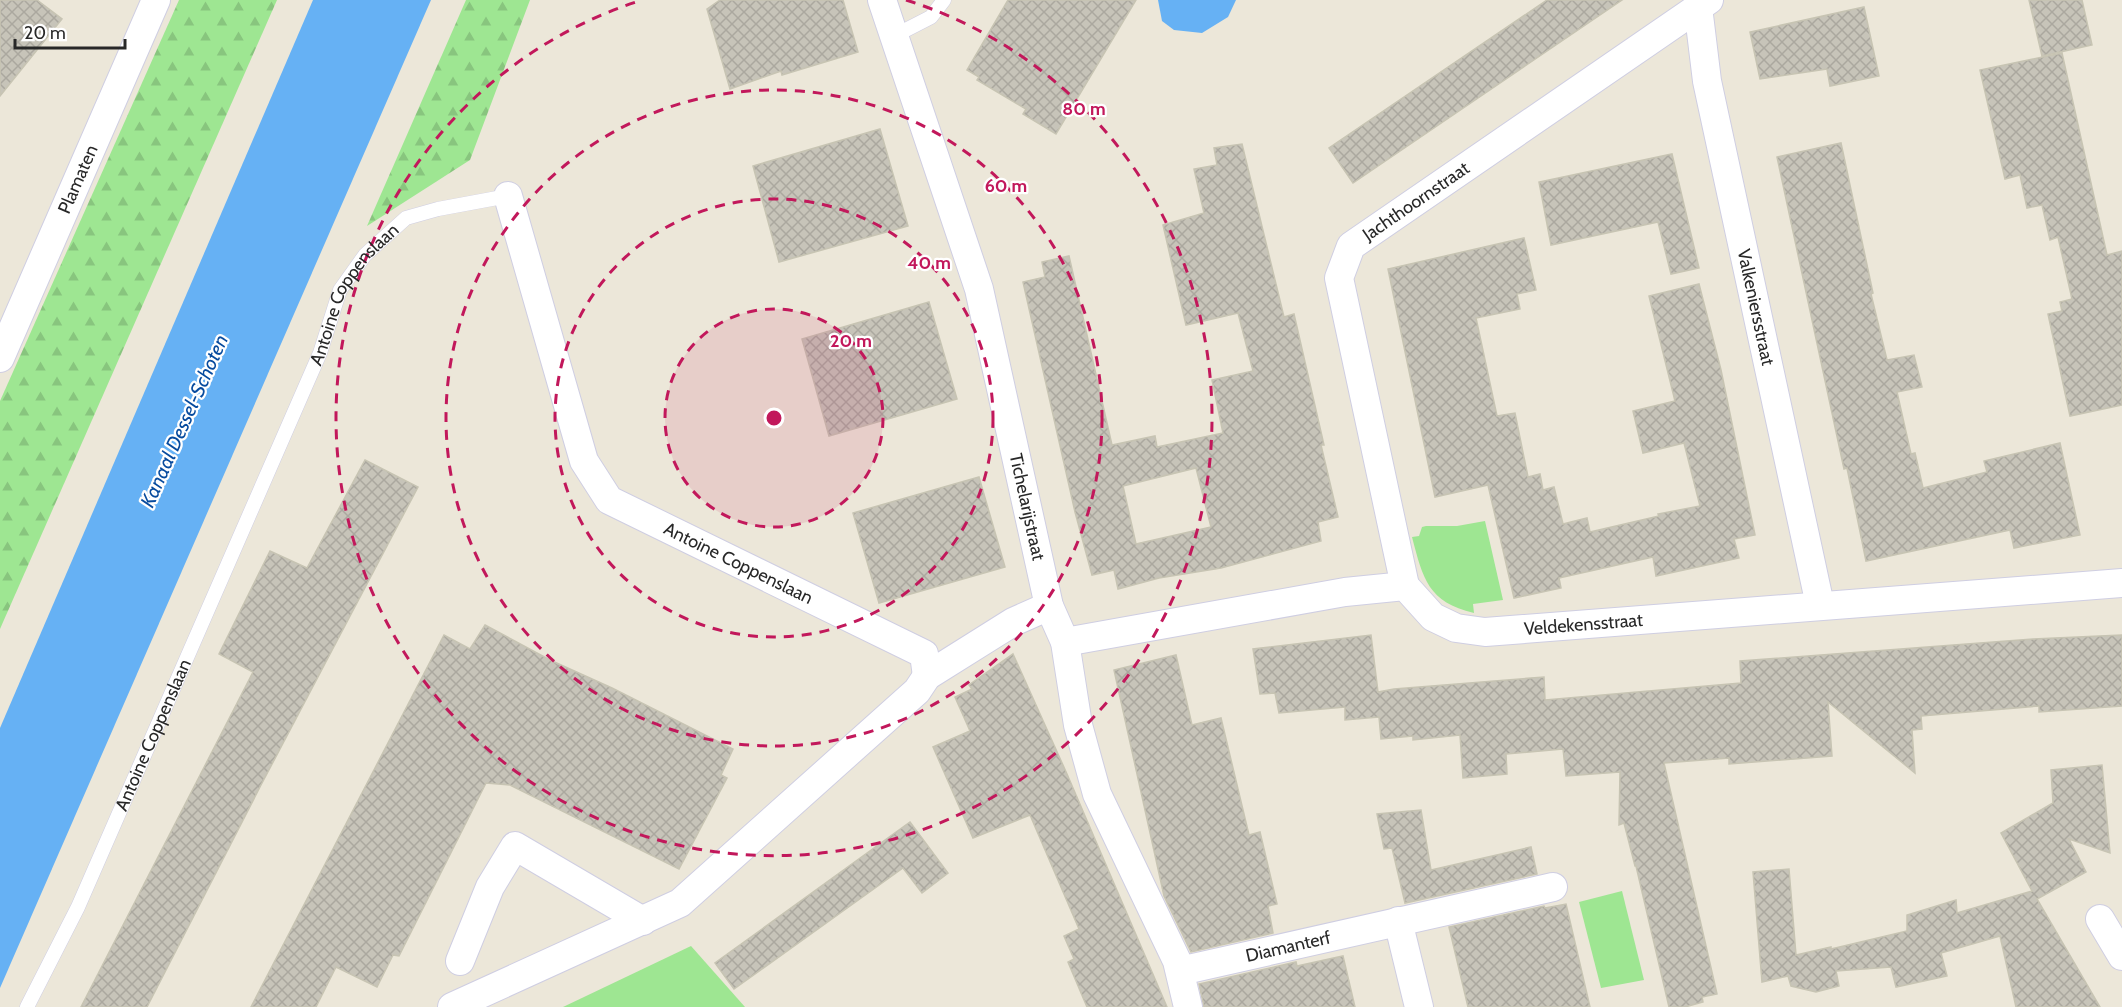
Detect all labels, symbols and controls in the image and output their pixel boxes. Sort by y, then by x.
scale bar [15,12,124,50]
text: 20 m [24,22,66,44]
text: 80 m [1062,98,1106,120]
street label: Plamaten [53,142,102,217]
street label: Jachthoornstraat [1358,157,1474,246]
text: 60 m [985,175,1027,197]
street label: Antoine Coppenslaan [305,219,403,369]
street label: Valkeniersstraat [1733,247,1779,368]
text: 40 m [907,252,951,274]
text: 20 m [830,330,872,352]
water label: Kanaal Dessel-Schoten [135,331,233,511]
centre of rings [764,408,784,428]
street label: Tichelarijstraat [1005,451,1050,562]
street label: Antoine Coppenslaan [660,518,817,609]
street label: Veldekensstraat [1523,609,1644,640]
street label: Antoine Coppenslaan [110,656,196,814]
street label: Diamanterf [1244,926,1333,967]

